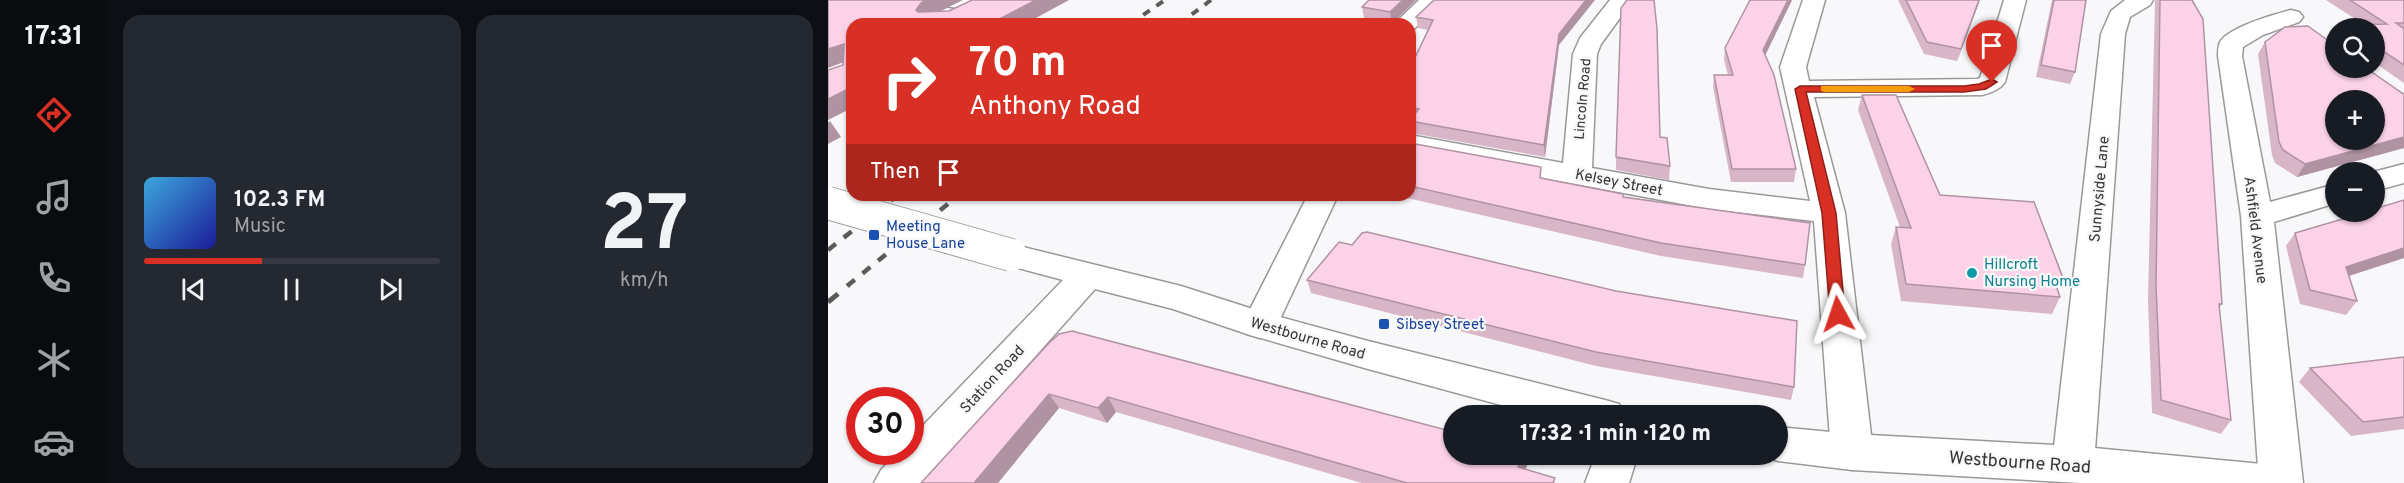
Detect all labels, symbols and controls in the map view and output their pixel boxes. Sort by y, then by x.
map controls [2325,18,2385,222]
button: search [2325,18,2385,78]
text: 17:31 [25,20,83,54]
pin [1966,20,2017,82]
icon: arrive [1975,29,2008,62]
text: 70 m [969,38,1067,91]
icon: right [870,42,948,120]
street label: Lincoln Road [1571,58,1596,141]
text: Anthony Road [969,90,1141,124]
button: + [2325,90,2385,150]
icon: directions [33,94,75,136]
street label: Sunnyside Lane [2086,135,2115,243]
icon: arrive [932,156,965,189]
text: Then [870,159,920,186]
button: − [2325,162,2385,222]
street label: Kelsey Street [1573,166,1664,201]
street label: Ashfield Avenue [2239,175,2271,285]
icon: music [33,176,75,218]
text: 27 [600,179,689,278]
text: 102.3 FM [234,187,325,214]
text: Music [234,214,286,240]
place label: Meeting House Lane [886,218,965,254]
marker: Meeting House Lane [867,228,881,242]
place label: Hillcroft Nursing Home [1984,256,2080,292]
icon: phone [33,257,75,299]
marker: Hillcroft Nursing Home [1965,266,1979,280]
text: km/h [620,268,669,294]
icon: previous [177,273,210,306]
icon: pause [275,273,308,306]
icon: next [374,273,407,306]
position arrow [1806,282,1870,346]
street label: Westbourne Road [1248,314,1367,365]
place label: Sibsey Street [1396,316,1484,335]
marker: Sibsey Street [1377,317,1391,331]
icon: climate [33,339,75,381]
street label: Station Road [957,342,1029,418]
speed limit sign: 30 [846,387,924,465]
icon: car [33,421,75,463]
text: 17:32 · 1 min · 120 m [1520,421,1711,448]
street label: Westbourne Road [1948,447,2092,480]

